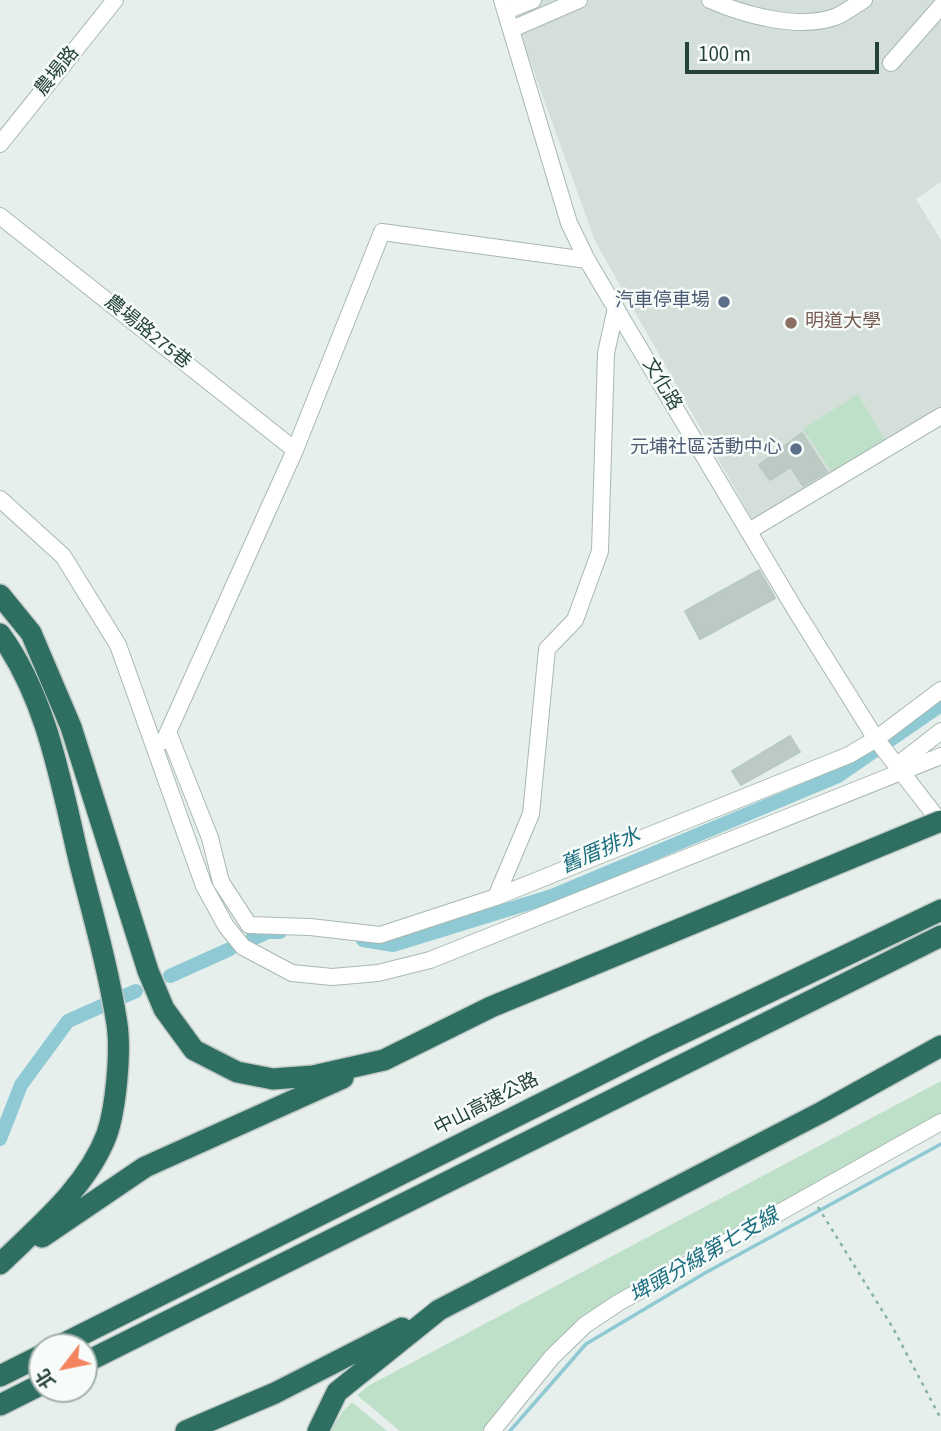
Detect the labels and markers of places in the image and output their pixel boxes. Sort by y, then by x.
place label: 汽車停車場 [615,291,710,313]
marker: 汽車停車場 [716,294,732,310]
place label: 明道大學 [805,312,881,334]
marker: 明道大學 [783,315,799,331]
place label: 元埔社區活動中心 [630,438,782,460]
marker: 元埔社區活動中心 [788,441,804,457]

